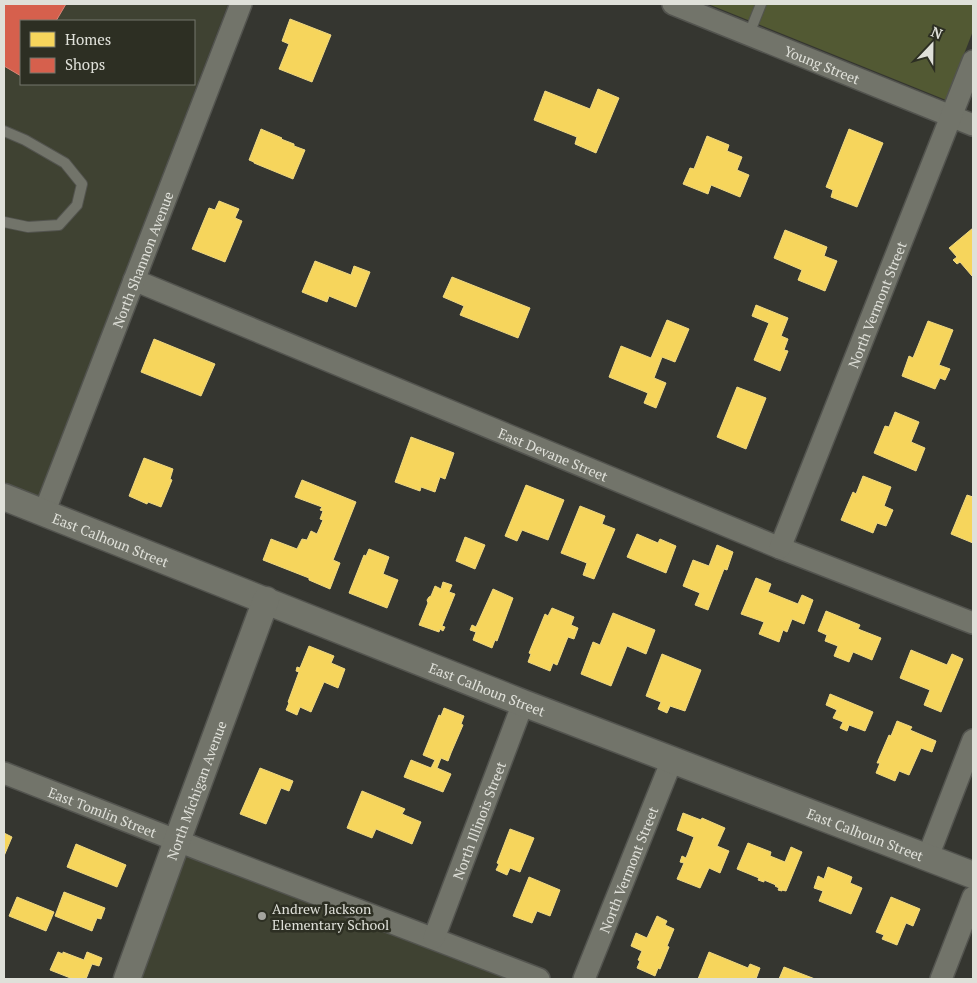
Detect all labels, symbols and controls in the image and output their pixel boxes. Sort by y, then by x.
legend [20,20,195,85]
north arrow [907,20,957,70]
text: N [929,22,946,43]
text: Homes [65,29,111,49]
street label: Young Street [782,40,864,88]
text: Shops [65,54,105,74]
street label: North Shannon Avenue [107,188,177,330]
street label: North Vermont Street [843,238,910,371]
street label: East Devane Street [496,423,612,485]
street label: East Calhoun Street [50,508,172,571]
street label: East Calhoun Street [426,657,549,720]
street label: North Michigan Avenue [161,718,230,863]
street label: North Illinois Street [448,758,510,882]
street label: East Tomlin Street [46,782,161,842]
street label: North Vermont Street [594,803,662,936]
street label: East Calhoun Street [804,803,927,865]
place label: Andrew Jackson Elementary School [272,899,389,934]
marker: Andrew Jackson Elementary School [256,910,268,922]

